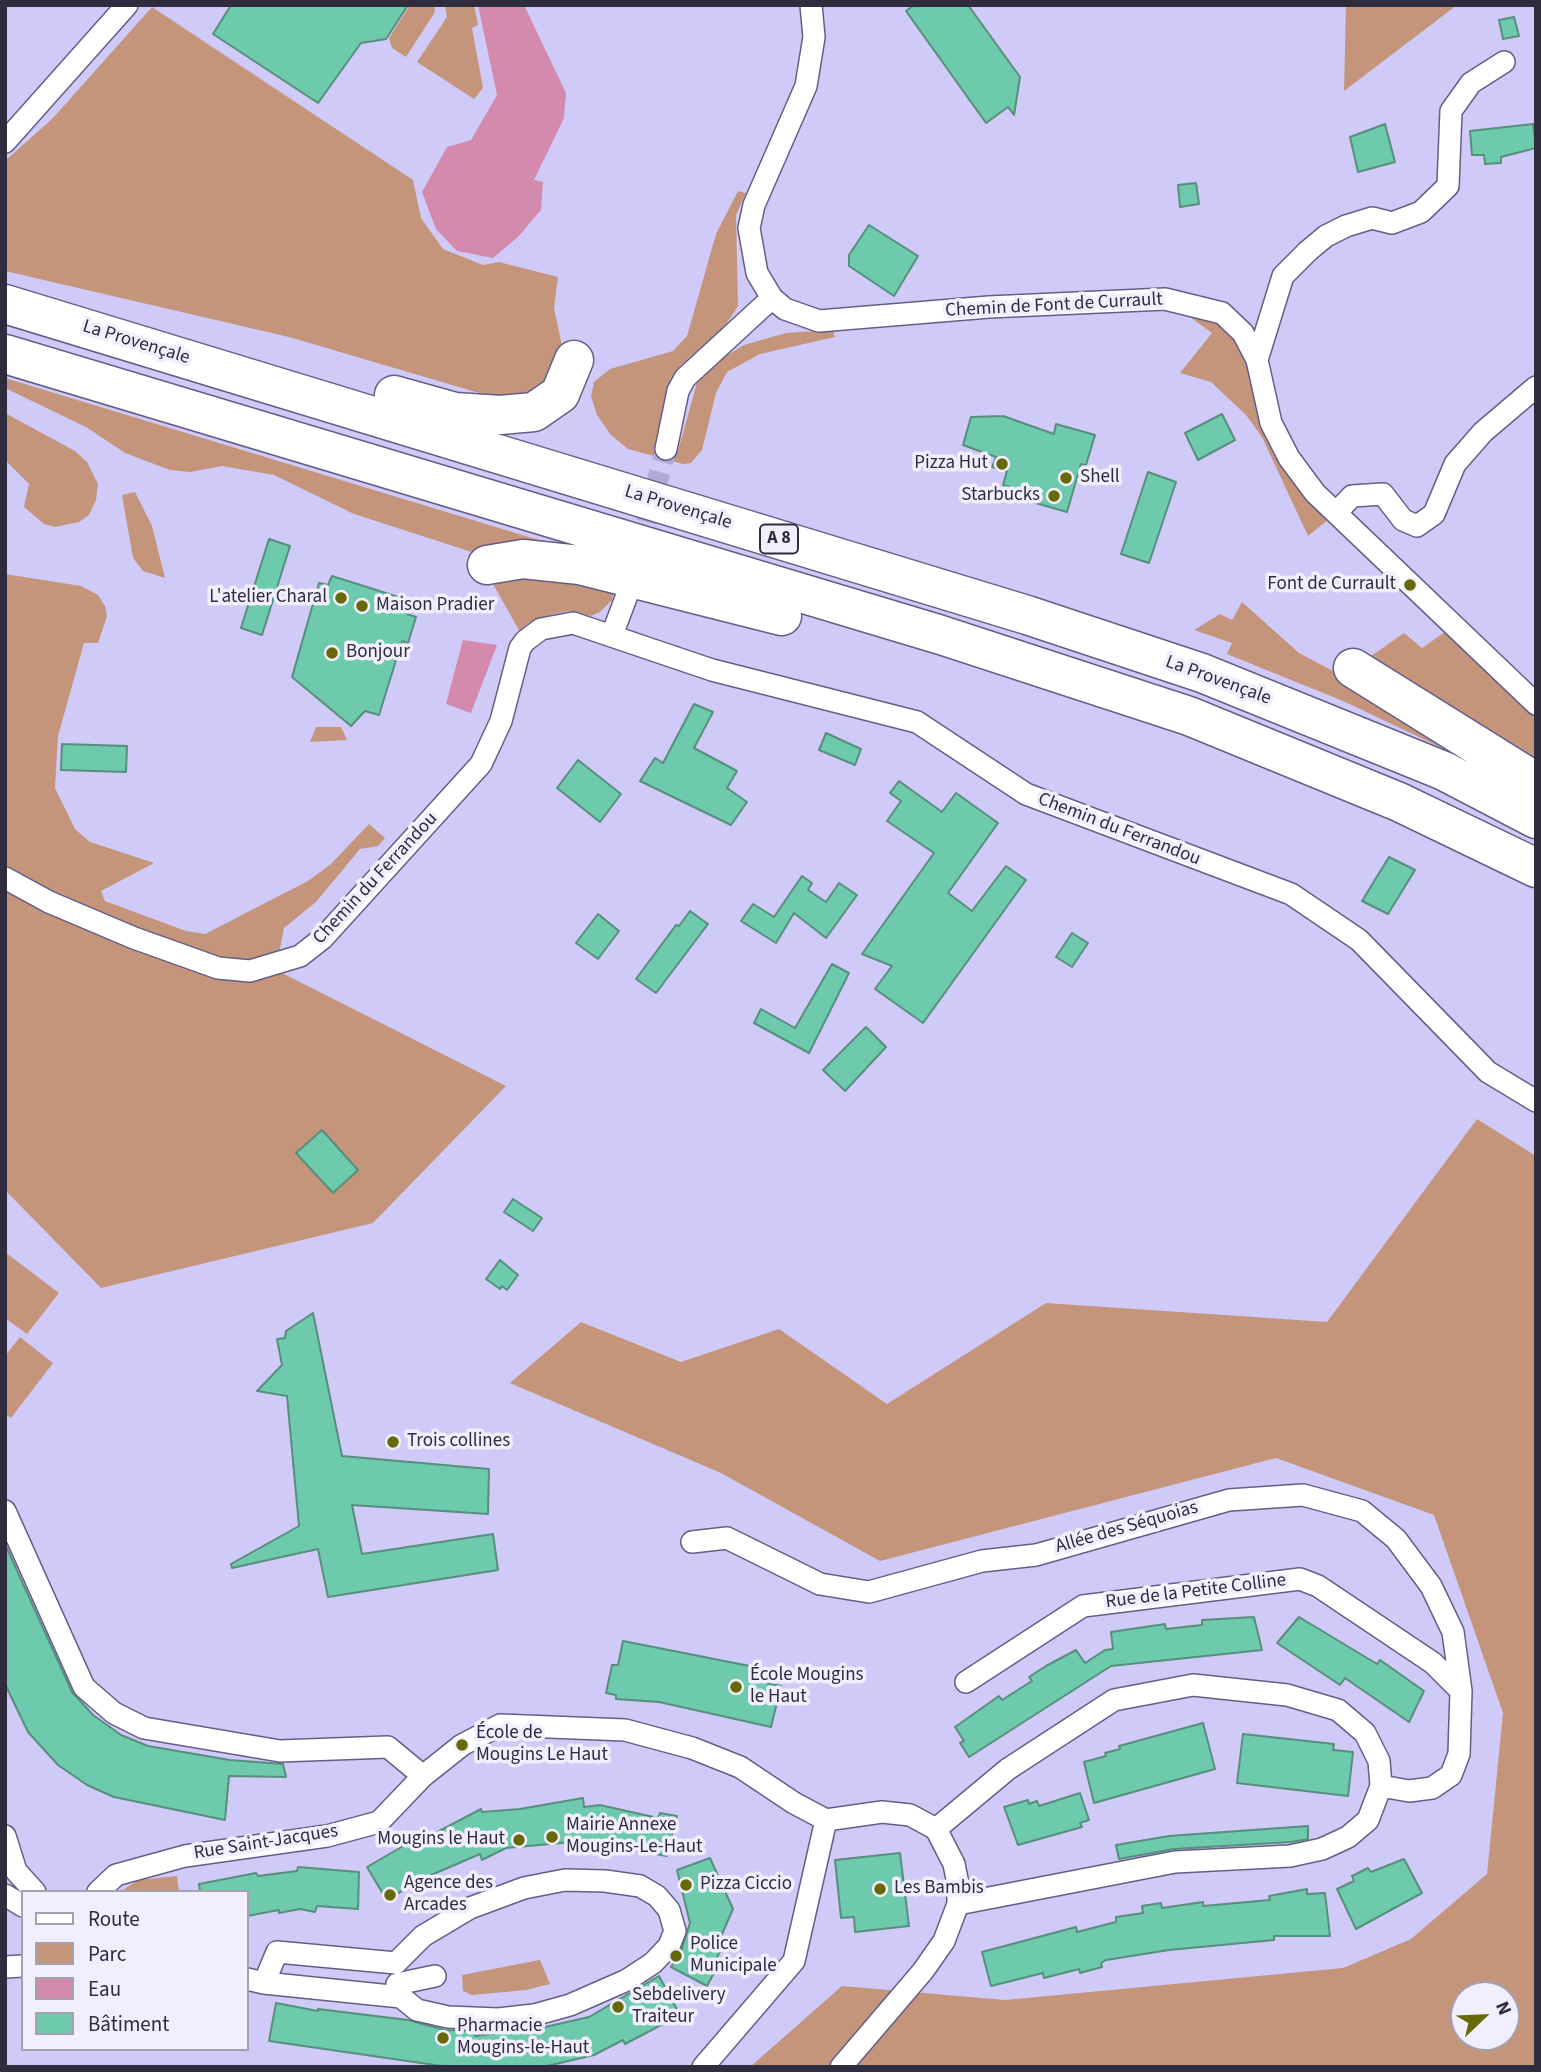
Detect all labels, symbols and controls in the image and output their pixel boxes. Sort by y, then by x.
street label: Chemin de Font de Currault [945,289,1163,323]
street label: La Provençale [80,316,192,370]
place label: Pizza Hut [914,453,988,475]
marker: Pizza Hut [994,456,1010,472]
place label: Shell [1080,467,1120,489]
marker: Shell [1058,470,1074,486]
street label: La Provençale [622,481,734,535]
place label: Starbucks [961,485,1040,507]
marker: Starbucks [1046,488,1062,504]
road number: A 8 [760,524,798,554]
place label: Font de Currault [1267,574,1396,596]
marker: Font de Currault [1402,577,1418,593]
place label: L'atelier Charal [209,587,327,609]
marker: L'atelier Charal [333,590,349,606]
place label: Maison Pradier [376,595,494,617]
marker: Maison Pradier [354,598,370,614]
place label: Bonjour [346,642,410,664]
marker: Bonjour [324,645,340,661]
street label: La Provençale [1162,651,1274,711]
street label: Chemin du Ferrandou [1034,788,1204,872]
street label: Chemin du Ferrandou [309,808,443,950]
place label: Trois collines [407,1431,510,1453]
marker: Trois collines [385,1434,401,1450]
street label: Allée des Séquoias [1053,1497,1201,1559]
street label: Rue de la Petite Colline [1104,1570,1288,1614]
place label: École Mougins le Haut [750,1665,864,1709]
marker: École Mougins le Haut [728,1679,744,1695]
place label: École de Mougins Le Haut [476,1723,608,1767]
marker: École de Mougins Le Haut [454,1737,470,1753]
place label: Mairie Annexe Mougins-Le-Haut [566,1815,702,1859]
street label: Rue Saint-Jacques [192,1820,340,1866]
place label: Mougins le Haut [377,1829,505,1851]
marker: Mairie Annexe Mougins-Le-Haut [544,1829,560,1845]
marker: Mougins le Haut [511,1832,527,1848]
place label: Agence des Arcades [404,1873,493,1917]
place label: Pizza Ciccio [700,1874,792,1896]
marker: Pizza Ciccio [678,1877,694,1893]
place label: Les Bambis [894,1878,984,1900]
marker: Les Bambis [872,1881,888,1897]
marker: Agence des Arcades [382,1887,398,1903]
legend [21,1890,248,2051]
text: Route [88,1904,140,1934]
place label: Police Municipale [690,1934,777,1978]
text: Parc [88,1939,126,1969]
marker: Police Municipale [668,1948,684,1964]
text: Eau [88,1974,121,2004]
north arrow [1450,1981,1520,2051]
place label: Sebdelivery Traiteur [632,1985,726,2029]
text: N [1488,1997,1518,2019]
marker: Sebdelivery Traiteur [610,1999,626,2015]
text: Bâtiment [88,2009,169,2039]
place label: Pharmacie Mougins-le-Haut [457,2016,589,2060]
marker: Pharmacie Mougins-le-Haut [435,2030,451,2046]

